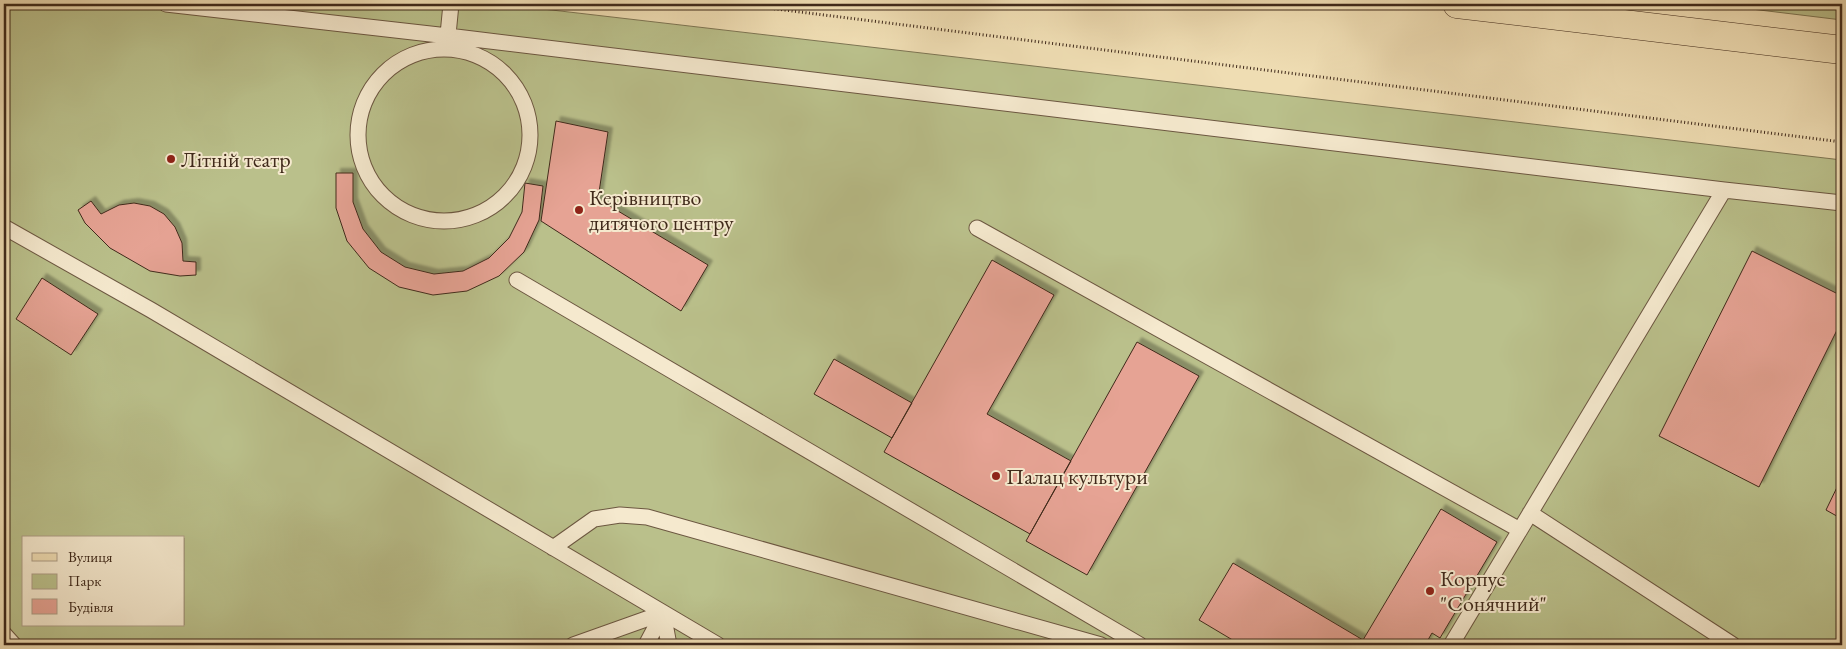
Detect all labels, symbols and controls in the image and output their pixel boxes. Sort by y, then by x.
place label: Літній театр [181,145,291,174]
marker: Літній театр [165,153,177,165]
place label: Керівництво дитячого центру [589,183,734,237]
marker: Керівництво дитячого центру [573,204,585,216]
place label: Палац культури [1006,462,1148,491]
marker: Палац культури [990,470,1002,482]
legend [22,536,185,626]
text: Вулиця [68,547,113,566]
place label: Корпус "Сонячний" [1440,564,1547,618]
text: Парк [68,571,101,590]
marker: Корпус "Сонячний" [1424,585,1436,597]
text: Будівля [68,597,114,616]

